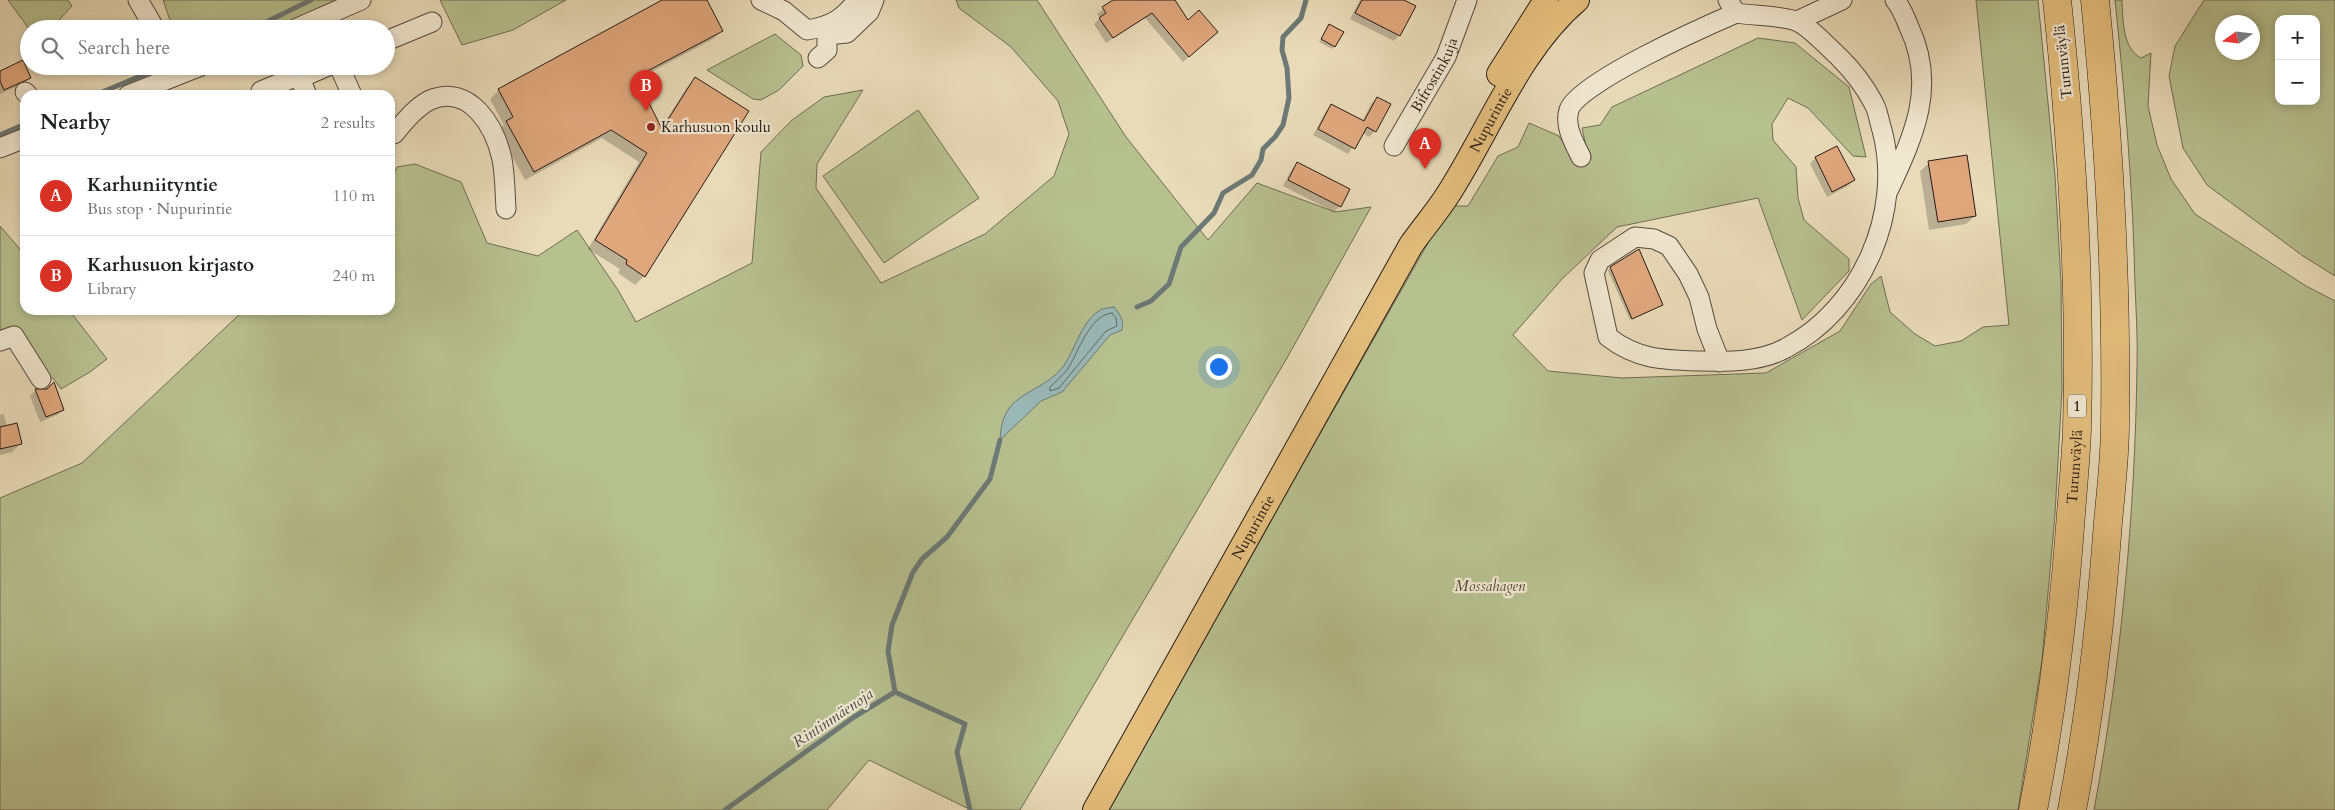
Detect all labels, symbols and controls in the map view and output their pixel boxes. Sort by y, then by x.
north arrow [2215,15,2260,60]
map controls [2275,15,2320,105]
button: + [2275,15,2320,60]
search box [20,20,395,75]
street label: Turunväylä [2049,24,2077,100]
icon: search [38,34,66,62]
street label: Bifrostinkuja [1406,34,1462,116]
text: Search here [78,35,170,61]
button: − [2275,60,2320,105]
pin: B [630,70,662,111]
street label: Nupurintie [1465,84,1517,156]
text: Nearby [40,108,111,137]
text: 2 results [321,112,375,134]
place label: Karhusuon koulu [661,117,771,137]
marker: Karhusuon koulu [645,121,657,133]
pin: A [1409,128,1441,169]
text: Karhuniityntie [87,172,218,198]
text: A [50,185,62,207]
text: 110 m [333,185,375,207]
text: Bus stop · Nupurintie [87,198,233,220]
text: Karhusuon kirjasto [87,252,254,278]
text: B [50,265,62,287]
text: 240 m [333,265,375,287]
text: Library [87,278,137,300]
your location [1206,354,1232,380]
road number: 1 [2068,394,2086,418]
street label: Turunväylä [2062,429,2087,505]
street label: Nupurintie [1227,491,1279,563]
park label: Mossahagen [1455,576,1526,596]
water label: Rintinmäenoja [788,683,878,753]

